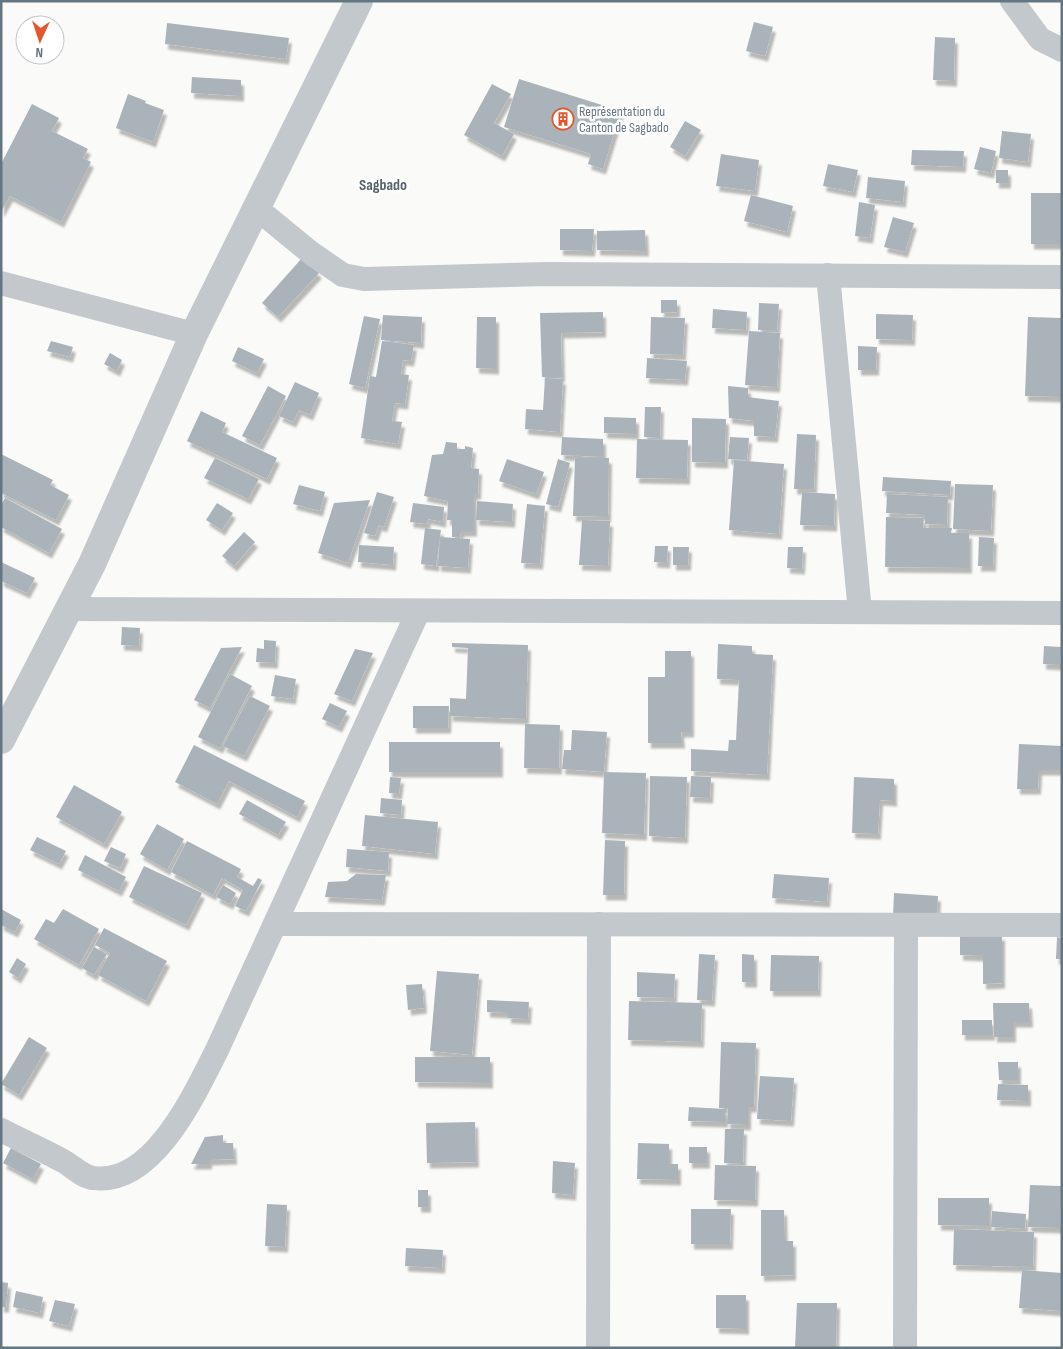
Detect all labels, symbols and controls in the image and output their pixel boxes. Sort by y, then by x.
north arrow [15,15,65,65]
text: N [35,44,44,61]
place label: Représentation du Canton de Sagbado [579,103,669,136]
building icon: Représentation du Canton de Sagbado [551,107,575,131]
district label: Sagbado [359,176,407,195]

